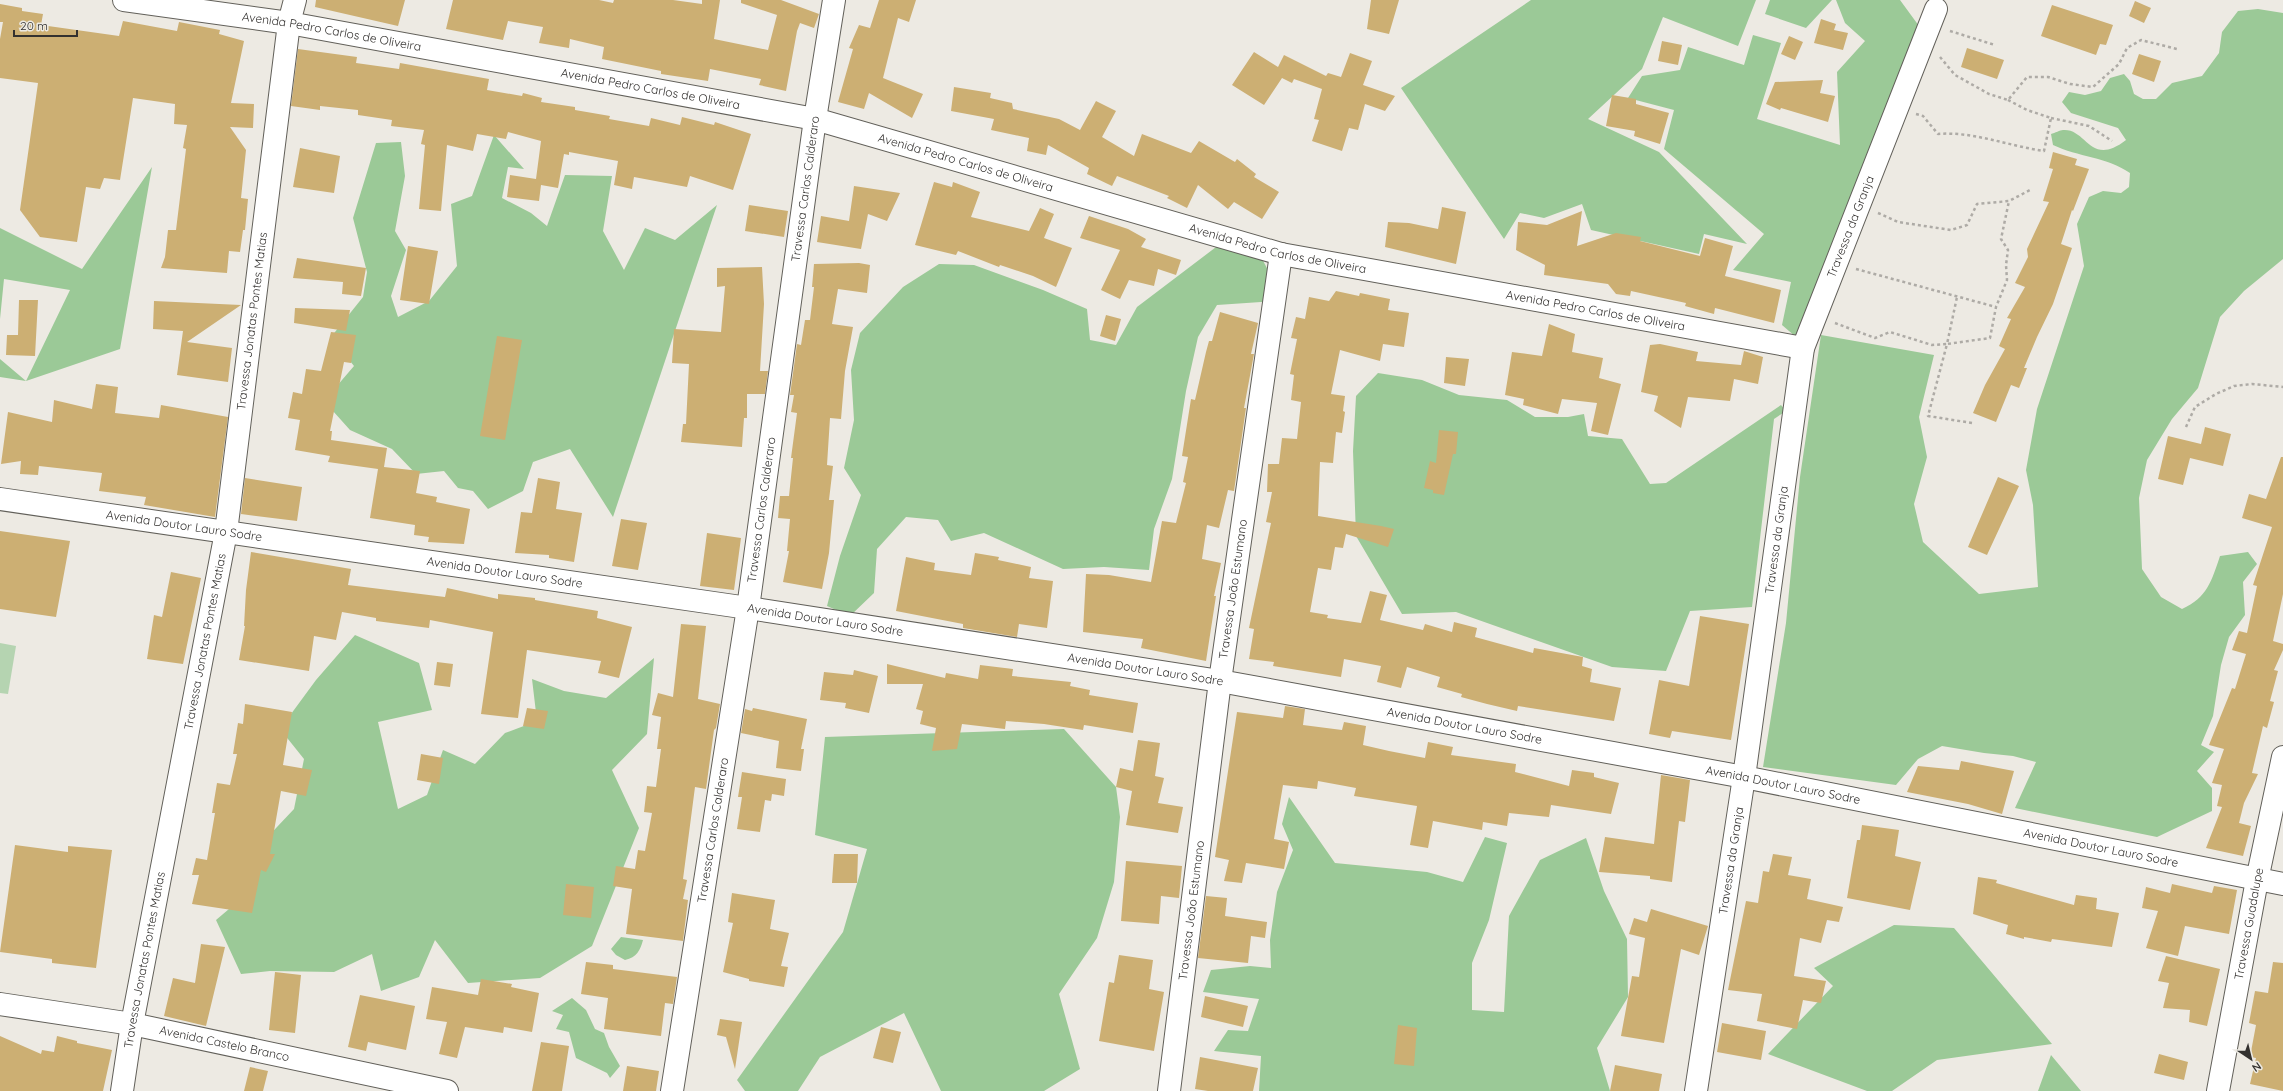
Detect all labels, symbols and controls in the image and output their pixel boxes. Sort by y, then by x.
street label: Avenida Pedro Carlos de Oliveira [241,9,423,54]
scale bar [14,12,77,38]
text: 20 m [20,18,48,33]
street label: Avenida Pedro Carlos de Oliveira [560,65,741,112]
street label: Travessa Carlos Calderaro [788,115,822,263]
street label: Avenida Pedro Carlos de Oliveira [876,130,1055,195]
street label: Travessa da Granja [1823,173,1877,280]
street label: Avenida Pedro Carlos de Oliveira [1187,220,1367,276]
street label: Travessa Jonatas Pontes Matias [233,231,270,411]
street label: Avenida Pedro Carlos de Oliveira [1505,287,1686,334]
street label: Travessa Carlos Calderaro [744,436,778,584]
street label: Travessa da Granja [1761,485,1791,595]
street label: Avenida Doutor Lauro Sodre [105,507,263,544]
street label: Travessa João Estumano [1215,518,1250,660]
street label: Travessa Jonatas Pontes Matias [180,552,229,731]
street label: Avenida Doutor Lauro Sodre [426,553,584,591]
street label: Avenida Doutor Lauro Sodre [746,600,904,639]
street label: Avenida Doutor Lauro Sodre [1066,650,1225,688]
street label: Avenida Doutor Lauro Sodre [1386,704,1544,747]
street label: Travessa Carlos Calderaro [694,756,731,904]
street label: Avenida Doutor Lauro Sodre [1704,762,1862,807]
street label: Travessa da Granja [1715,806,1746,915]
street label: Avenida Doutor Lauro Sodre [2022,825,2180,870]
street label: Travessa João Estumano [1175,839,1207,981]
street label: Travessa Guadalupe [2231,866,2266,981]
street label: Travessa Jonatas Pontes Matias [120,870,168,1049]
street label: Avenida Castelo Branco [158,1022,291,1064]
north arrow [2231,1039,2271,1079]
text: N [2249,1059,2264,1075]

